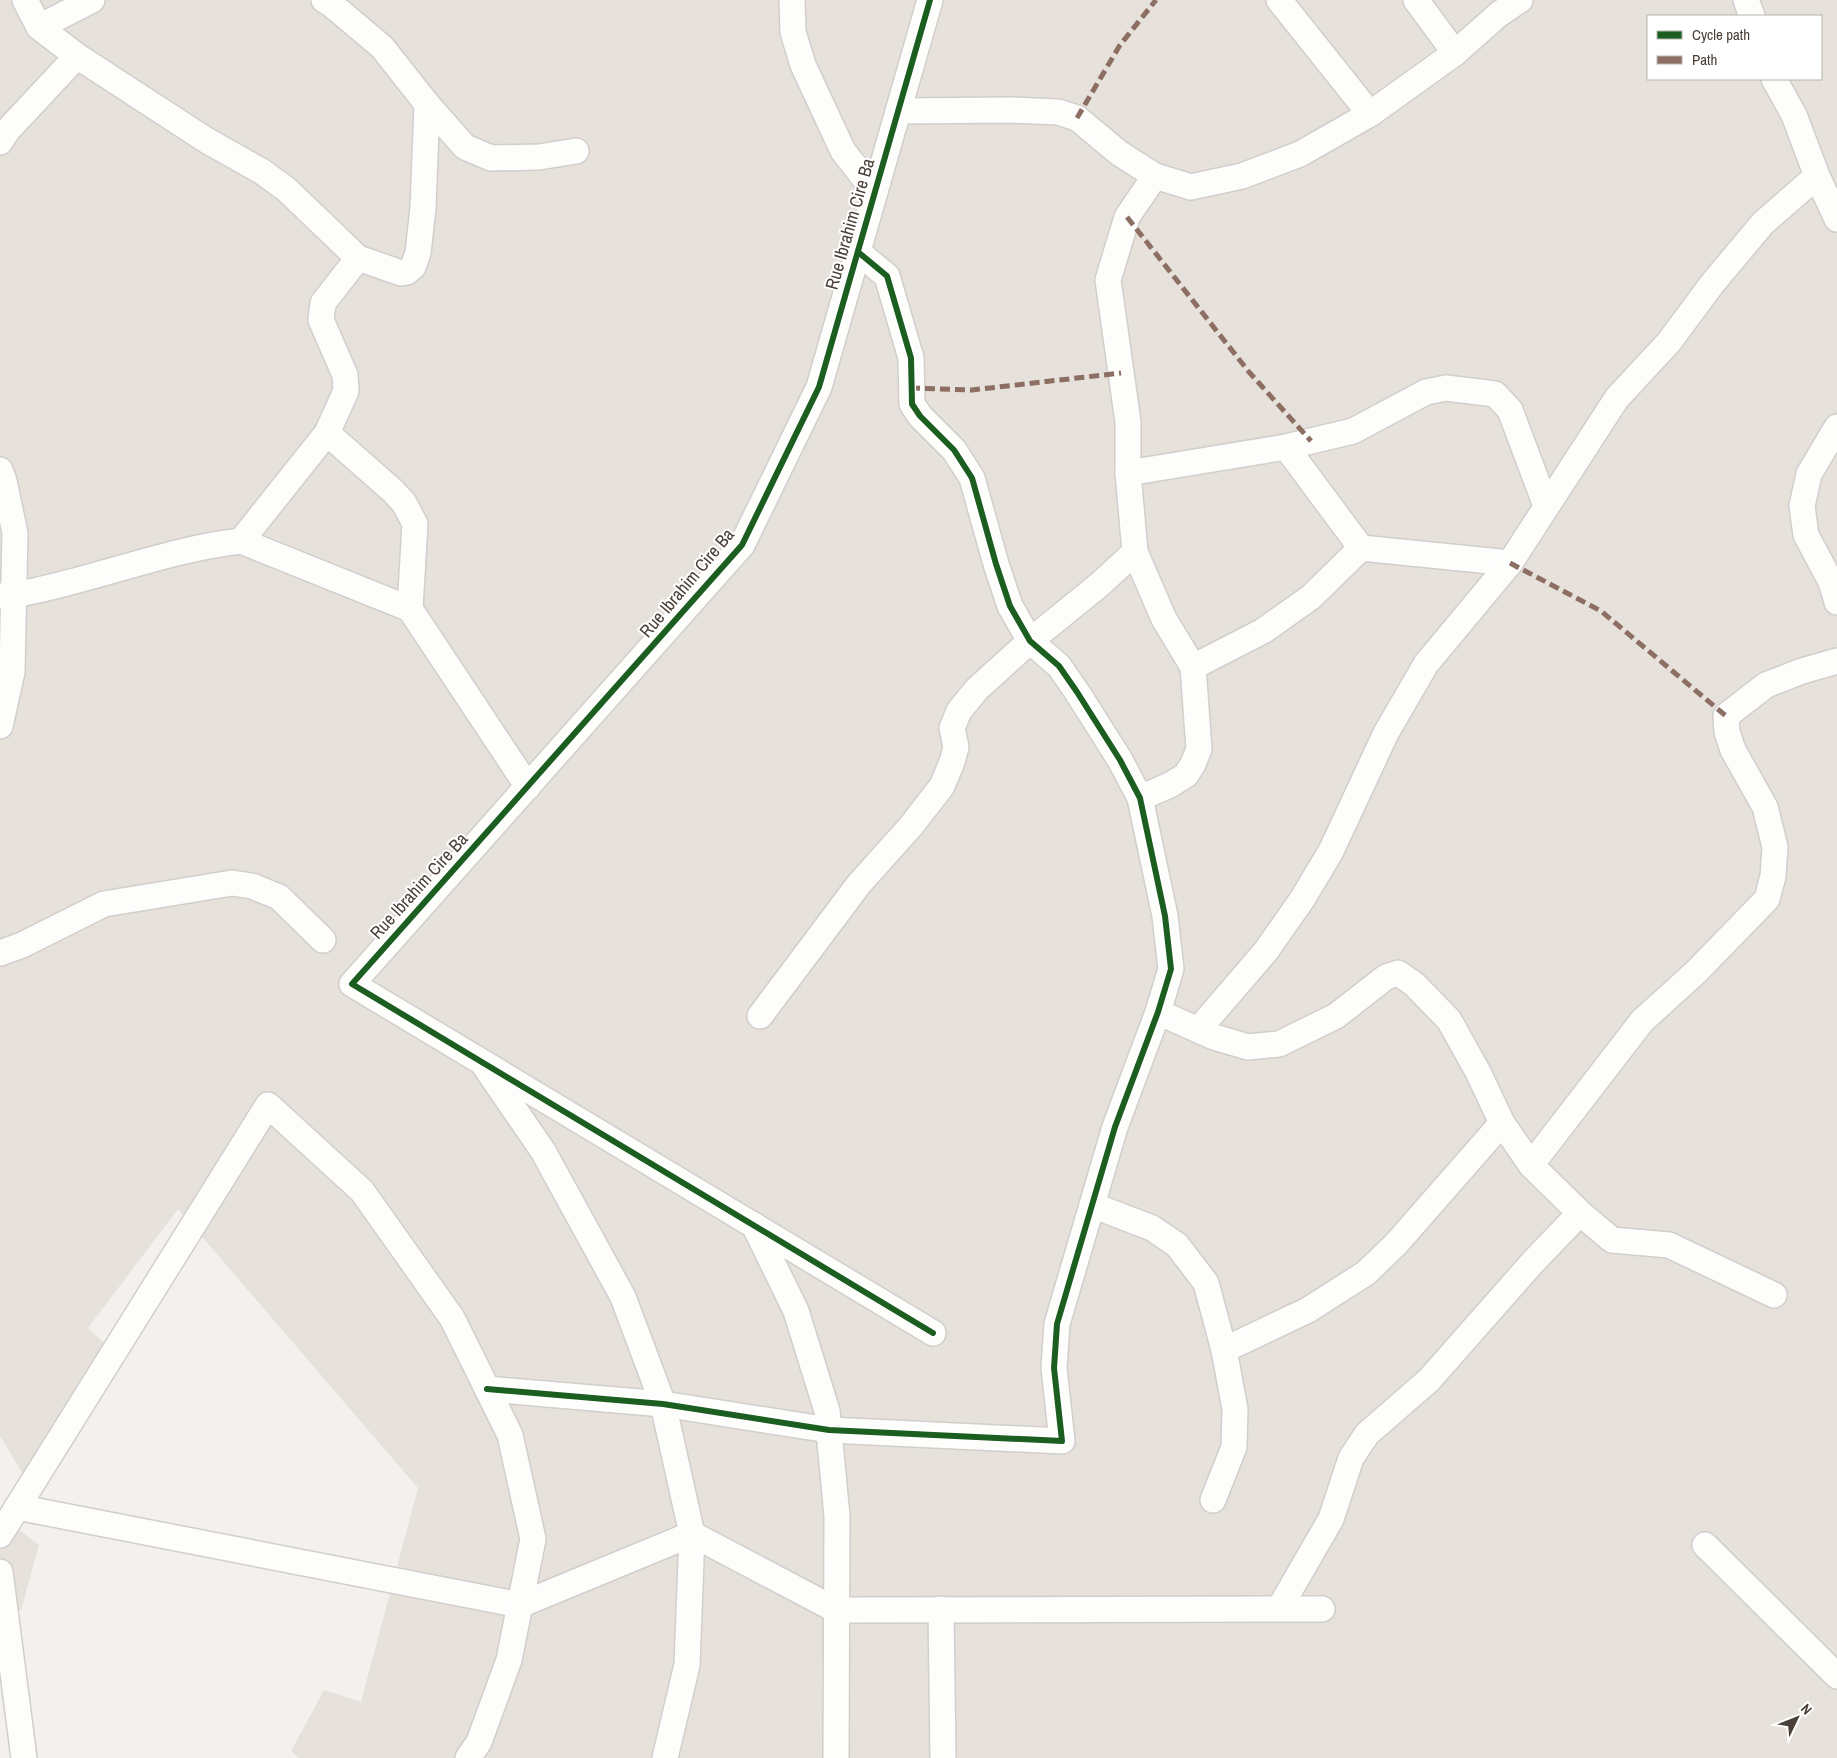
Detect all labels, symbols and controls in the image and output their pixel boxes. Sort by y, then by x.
legend [1647,15,1822,80]
text: Cycle path [1692,24,1750,45]
text: Path [1692,49,1717,70]
street label: Rue Ibrahim Cire Ba [819,155,880,292]
street label: Rue Ibrahim Cire Ba [634,523,740,643]
street label: Rue Ibrahim Cire Ba [364,827,473,944]
north arrow [1772,1693,1822,1743]
text: N [1797,1700,1816,1718]

